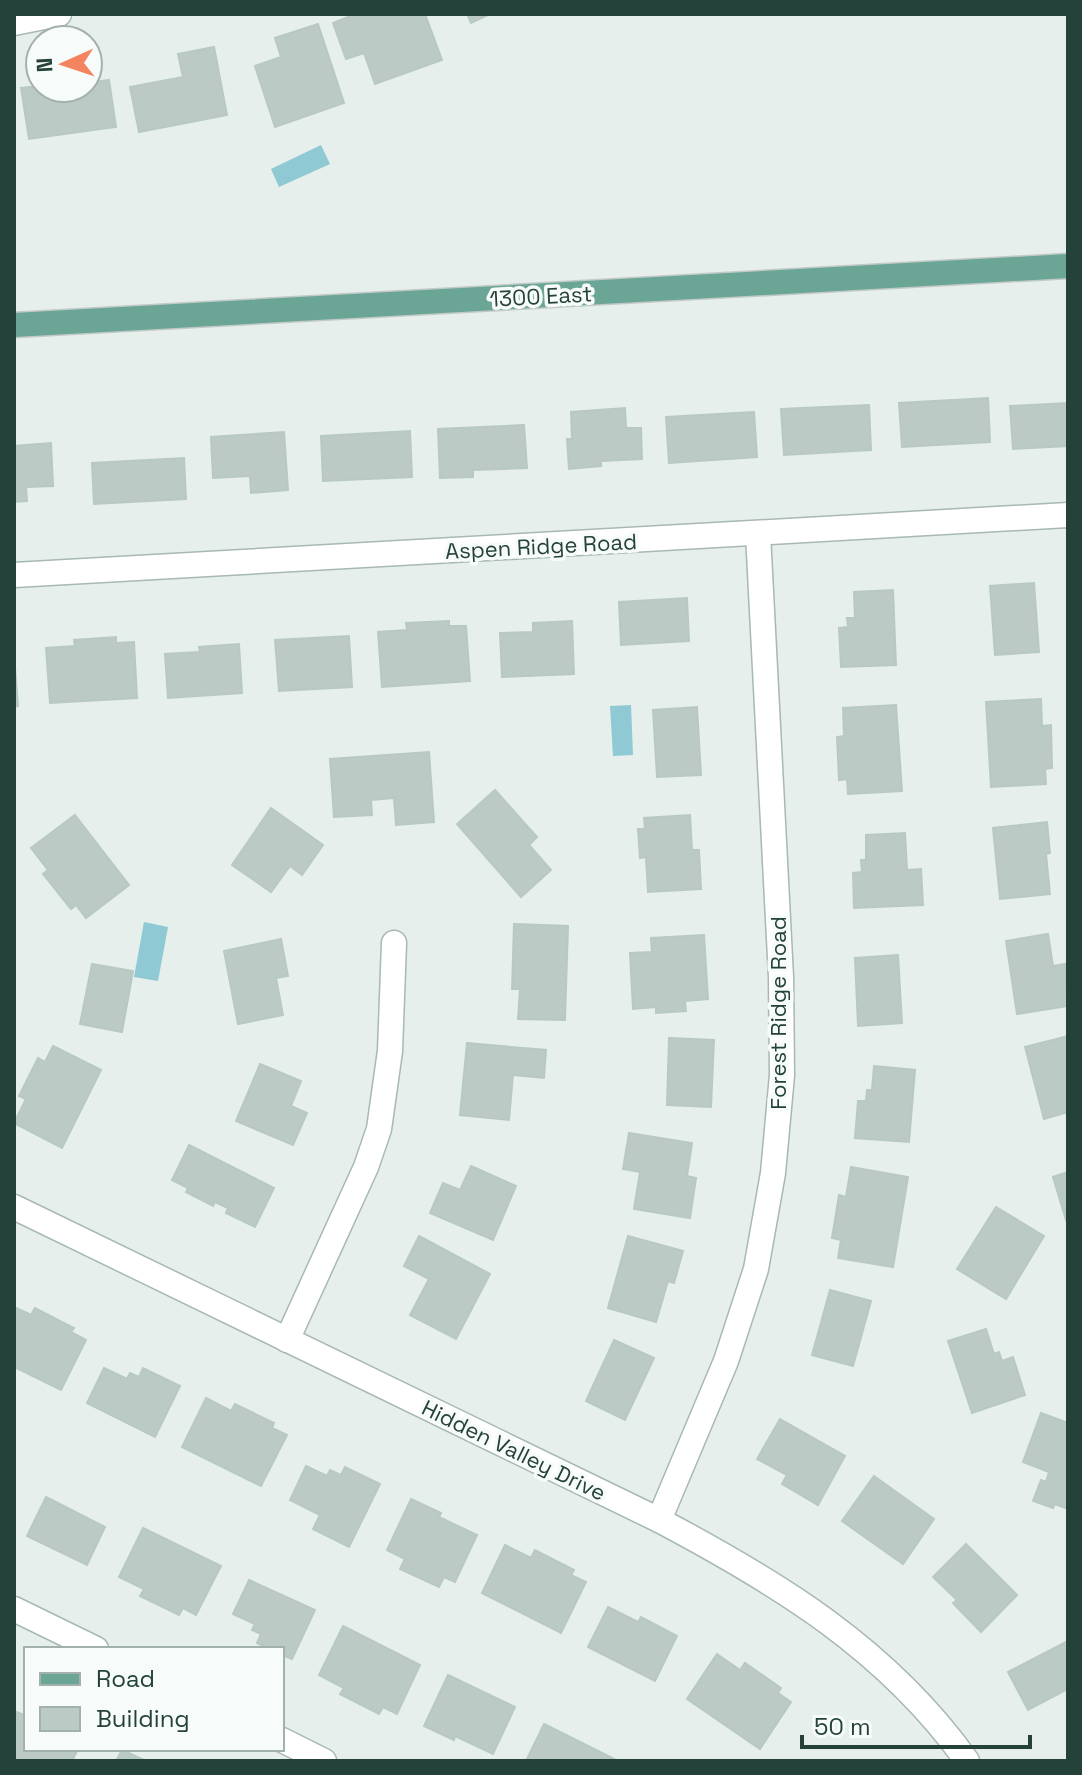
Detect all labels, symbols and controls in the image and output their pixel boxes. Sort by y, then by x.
north arrow [24,24,104,104]
text: N [30,57,58,73]
street label: 1300 East [489,279,593,313]
street label: Aspen Ridge Road [444,527,638,565]
street label: Forest Ridge Road [764,916,792,1110]
street label: Hidden Valley Drive [417,1393,611,1507]
legend [24,1647,284,1751]
text: Road [96,1663,155,1694]
scale bar [802,1699,1030,1749]
text: Building [96,1703,190,1734]
text: 50 m [814,1711,871,1742]

